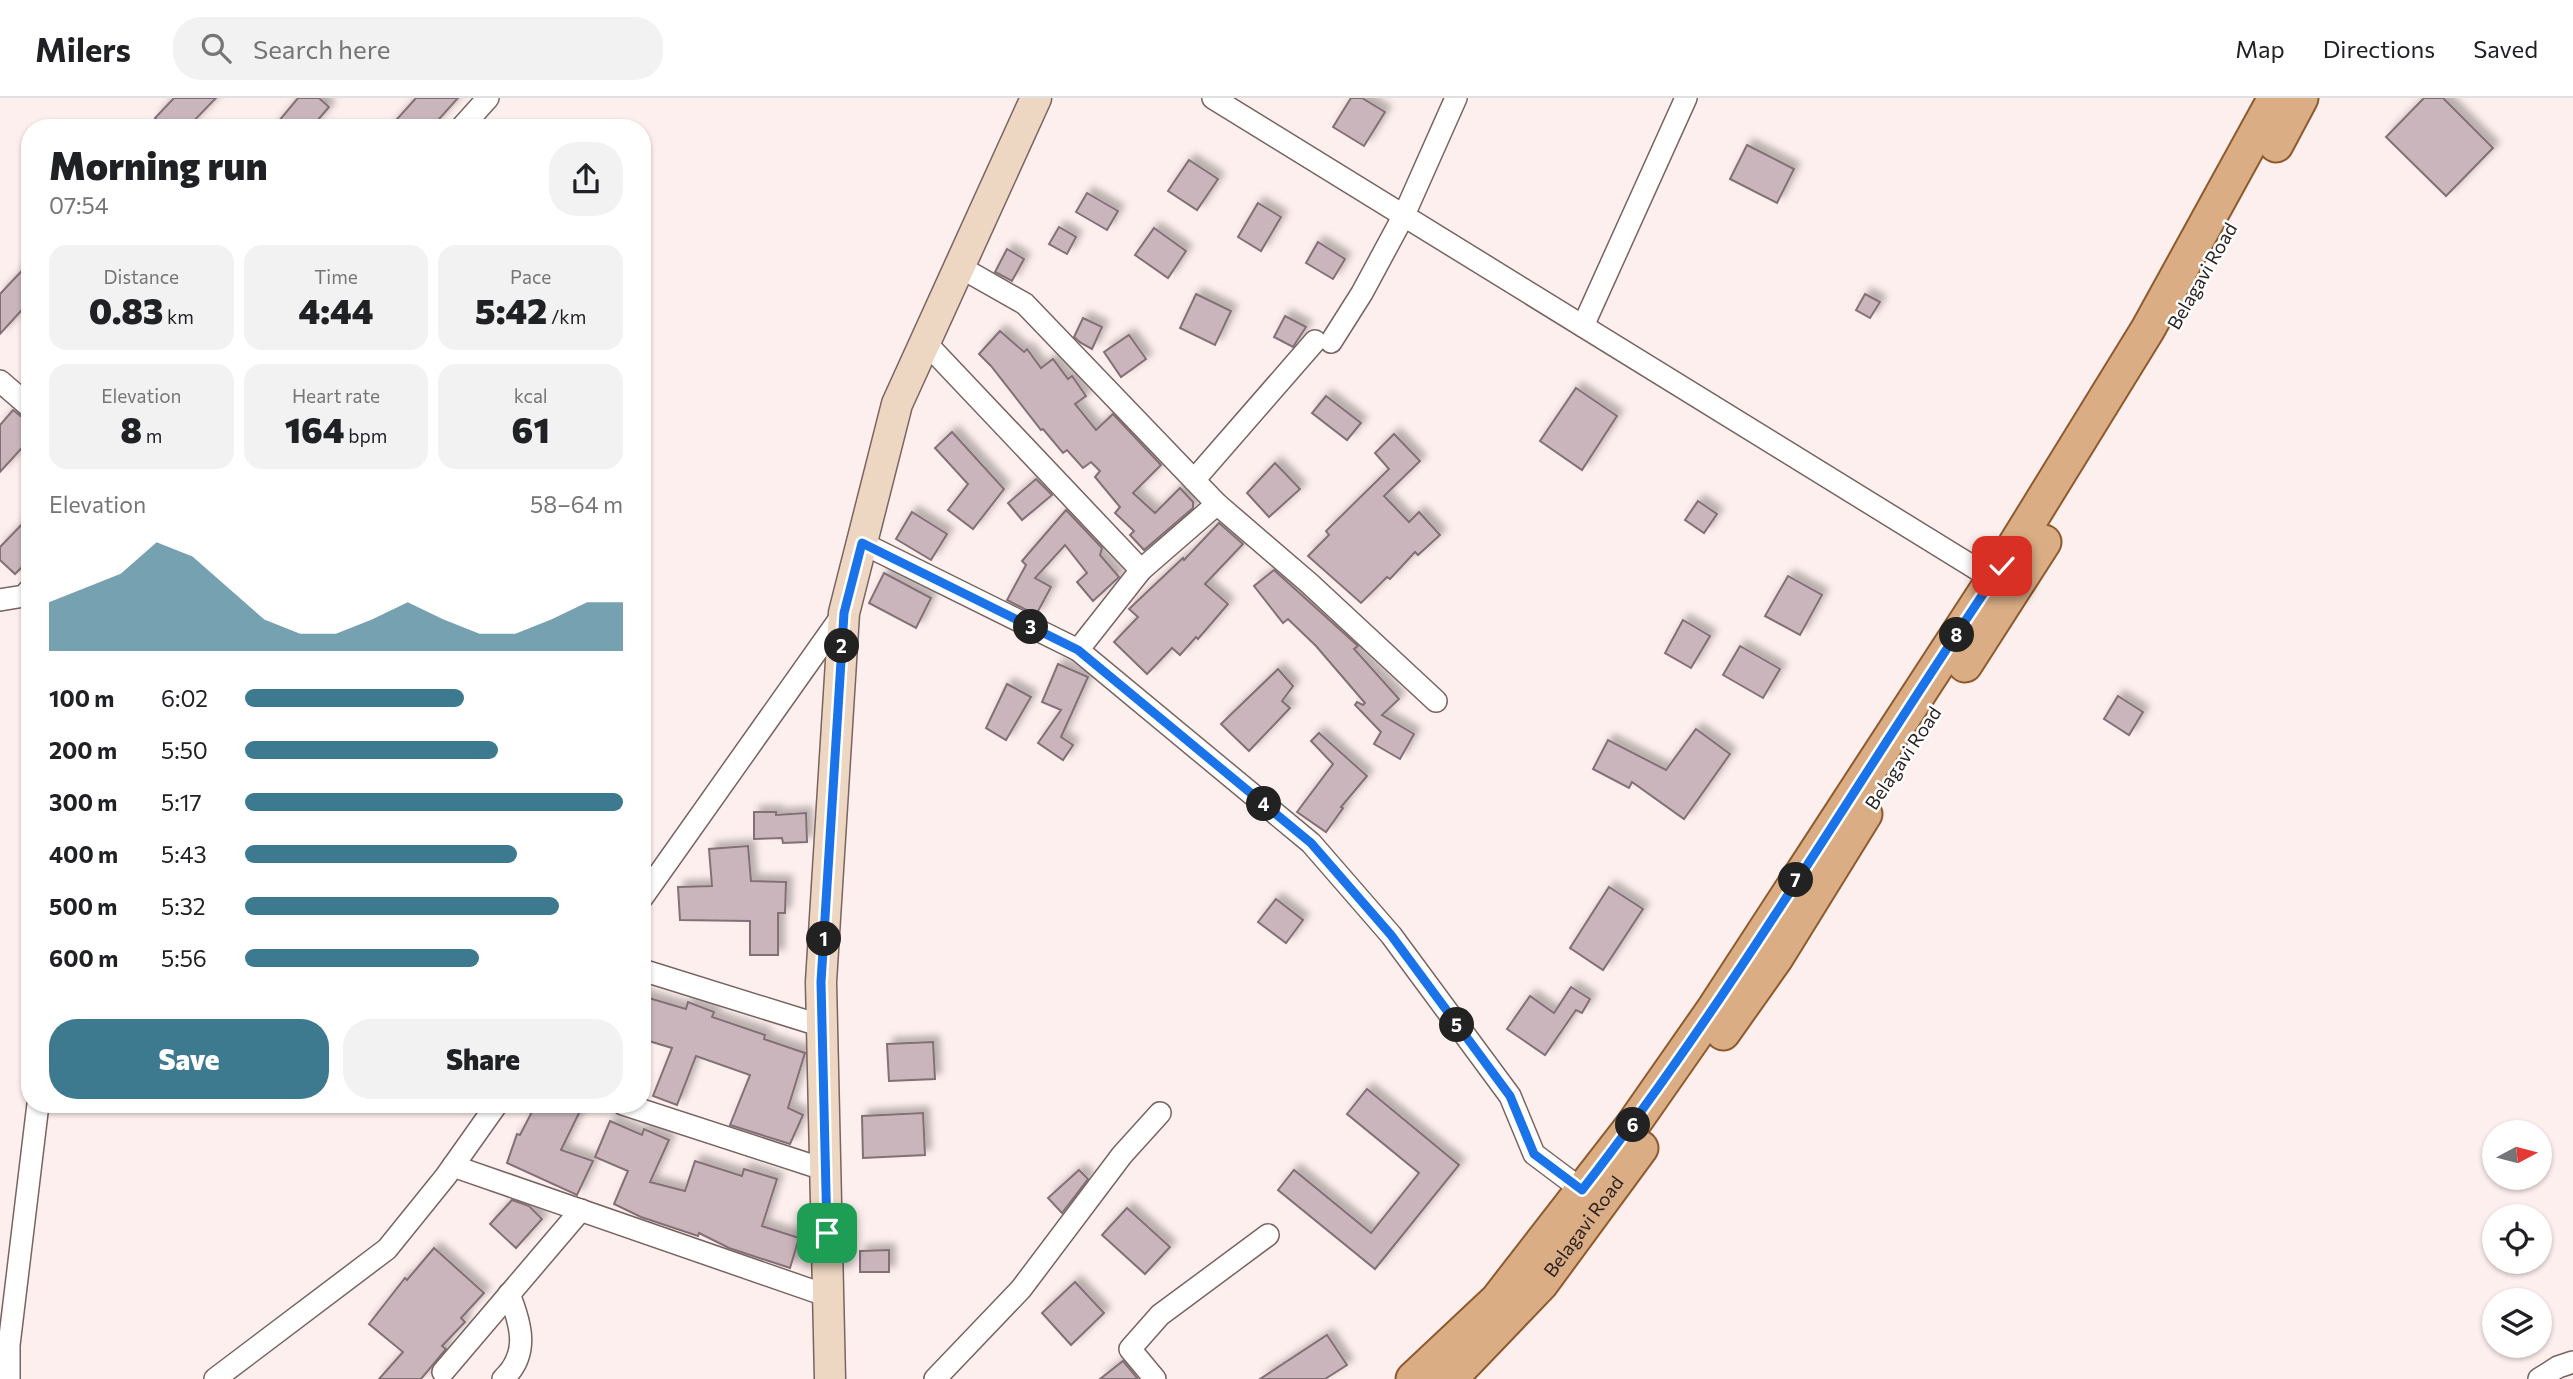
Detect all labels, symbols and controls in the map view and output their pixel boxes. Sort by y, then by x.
search box [173,17,663,80]
text: Milers [35,28,131,69]
icon: search [197,29,235,67]
text: Search here [253,33,390,64]
text: Map [2235,34,2285,63]
text: Directions [2323,34,2435,63]
text: Saved [2473,34,2538,63]
text: Morning run [49,141,268,188]
button: share [549,142,623,216]
text: 07:54 [49,191,109,219]
street label: Belagavi Road [2162,218,2241,333]
text: Distance [104,265,179,288]
text: Time [314,265,358,288]
text: Pace [510,265,551,288]
text: 0.83 [89,288,163,331]
text: 4:44 [298,288,374,331]
text: 5:42 [475,288,547,331]
text: km [163,305,194,328]
text: /km [547,305,586,328]
text: Elevation [101,384,181,407]
text: Heart rate [292,384,380,407]
text: kcal [514,384,548,407]
text: 8 [120,407,142,450]
text: 164 [285,407,345,450]
text: 61 [512,407,550,450]
text: m [142,424,162,447]
text: bpm [345,424,387,447]
text: Elevation [49,490,146,518]
text: 58–64 m [530,490,623,518]
pin [1972,536,2032,596]
icon: check [1983,547,2021,585]
pin: 3 [1014,610,1048,644]
text: 3 [1025,615,1036,638]
pin: 8 [1940,618,1974,652]
text: 8 [1951,623,1962,646]
pin: 2 [824,628,860,664]
text: 2 [836,634,847,657]
text: 100 m [49,684,114,712]
text: 6:02 [161,684,208,712]
street label: Belagavi Road [1860,702,1946,814]
text: 200 m [49,736,117,764]
text: 5:50 [161,736,208,764]
pin: 4 [1246,786,1282,822]
text: 300 m [49,788,117,816]
text: 5:17 [161,788,202,816]
text: 4 [1258,792,1269,815]
text: 400 m [49,840,118,868]
text: 5:43 [161,840,207,868]
pin: 7 [1778,862,1814,898]
text: 7 [1790,868,1801,891]
text: 500 m [49,892,117,920]
text: 5:32 [161,892,205,920]
pin: 1 [806,922,842,956]
text: 1 [819,927,828,950]
text: 600 m [49,944,118,972]
text: 5:56 [161,944,207,972]
pin: 5 [1440,1007,1474,1042]
text: 5 [1451,1013,1462,1036]
button: Save [49,1019,329,1099]
button: Share [343,1019,623,1099]
pin: 6 [1616,1108,1650,1142]
text: 6 [1627,1113,1638,1136]
north arrow [2482,1120,2552,1190]
map controls [2482,1120,2552,1358]
street label: Belagavi Road [1538,1171,1628,1281]
pin [797,1203,857,1263]
button: locate [2482,1204,2552,1274]
icon: arrive [808,1214,846,1252]
button: layers [2482,1288,2552,1358]

